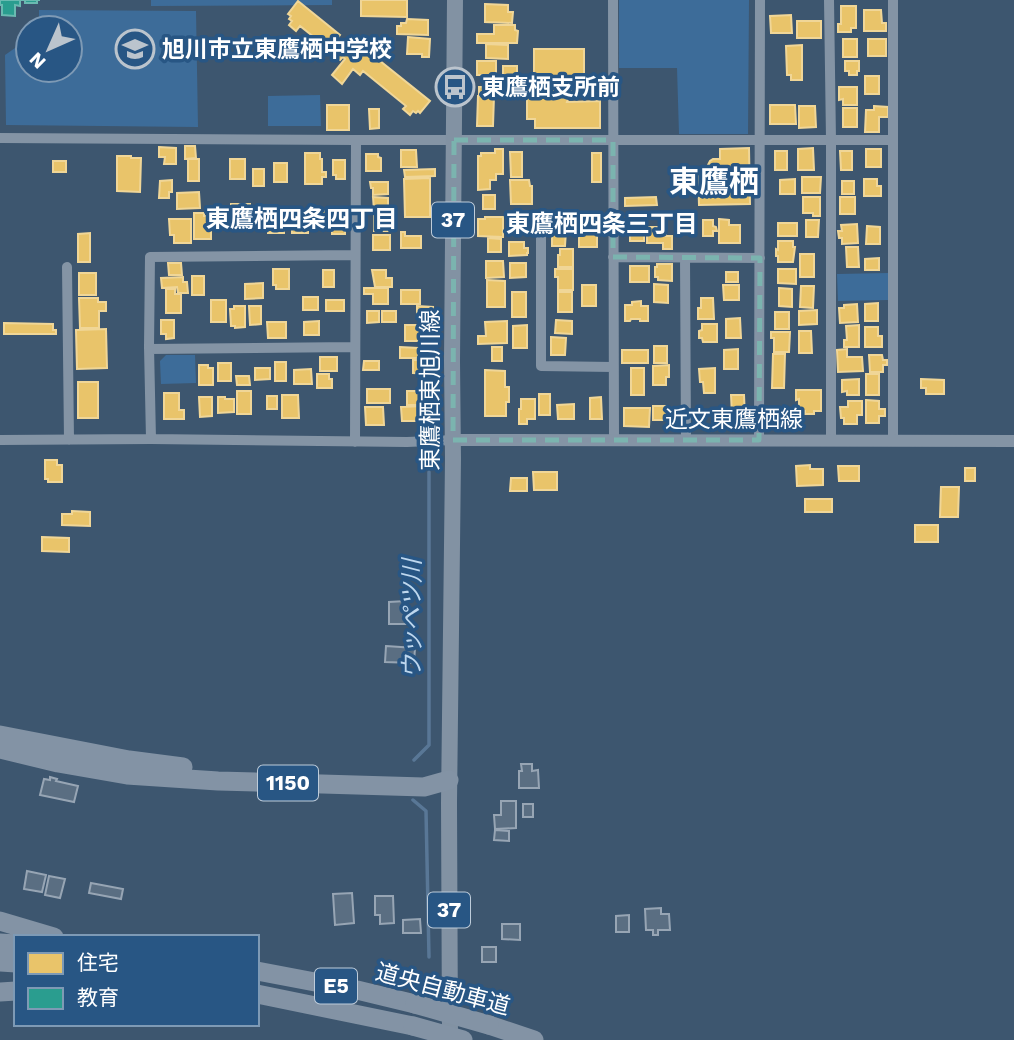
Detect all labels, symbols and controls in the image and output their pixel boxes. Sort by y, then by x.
north arrow [14,14,84,84]
school or university icon: 旭川市立東鷹栖中学校 [114,28,156,70]
place label: 旭川市立東鷹栖中学校 [162,36,392,63]
text: N [24,48,50,74]
bus stop icon: 東鷹栖支所前 [434,66,476,108]
place label: 東鷹栖支所前 [482,74,620,101]
district label: 東鷹栖 [669,164,759,199]
road number: 37 [432,202,474,238]
district label: 東鷹栖四条四丁目 [206,205,398,233]
district label: 東鷹栖四条三丁目 [506,210,698,238]
street label: 東鷹栖東旭川線 [417,310,444,471]
street label: 近文東鷹栖線 [665,406,803,433]
water label: ウッペツ川 [398,556,426,679]
road number: 1150 [258,766,318,800]
road number: 37 [428,892,470,928]
legend [14,935,259,1026]
text: 住宅 [77,950,119,975]
street label: 道央自動車道 [373,959,513,1020]
road number: E5 [315,968,357,1004]
text: 教育 [77,985,119,1010]

